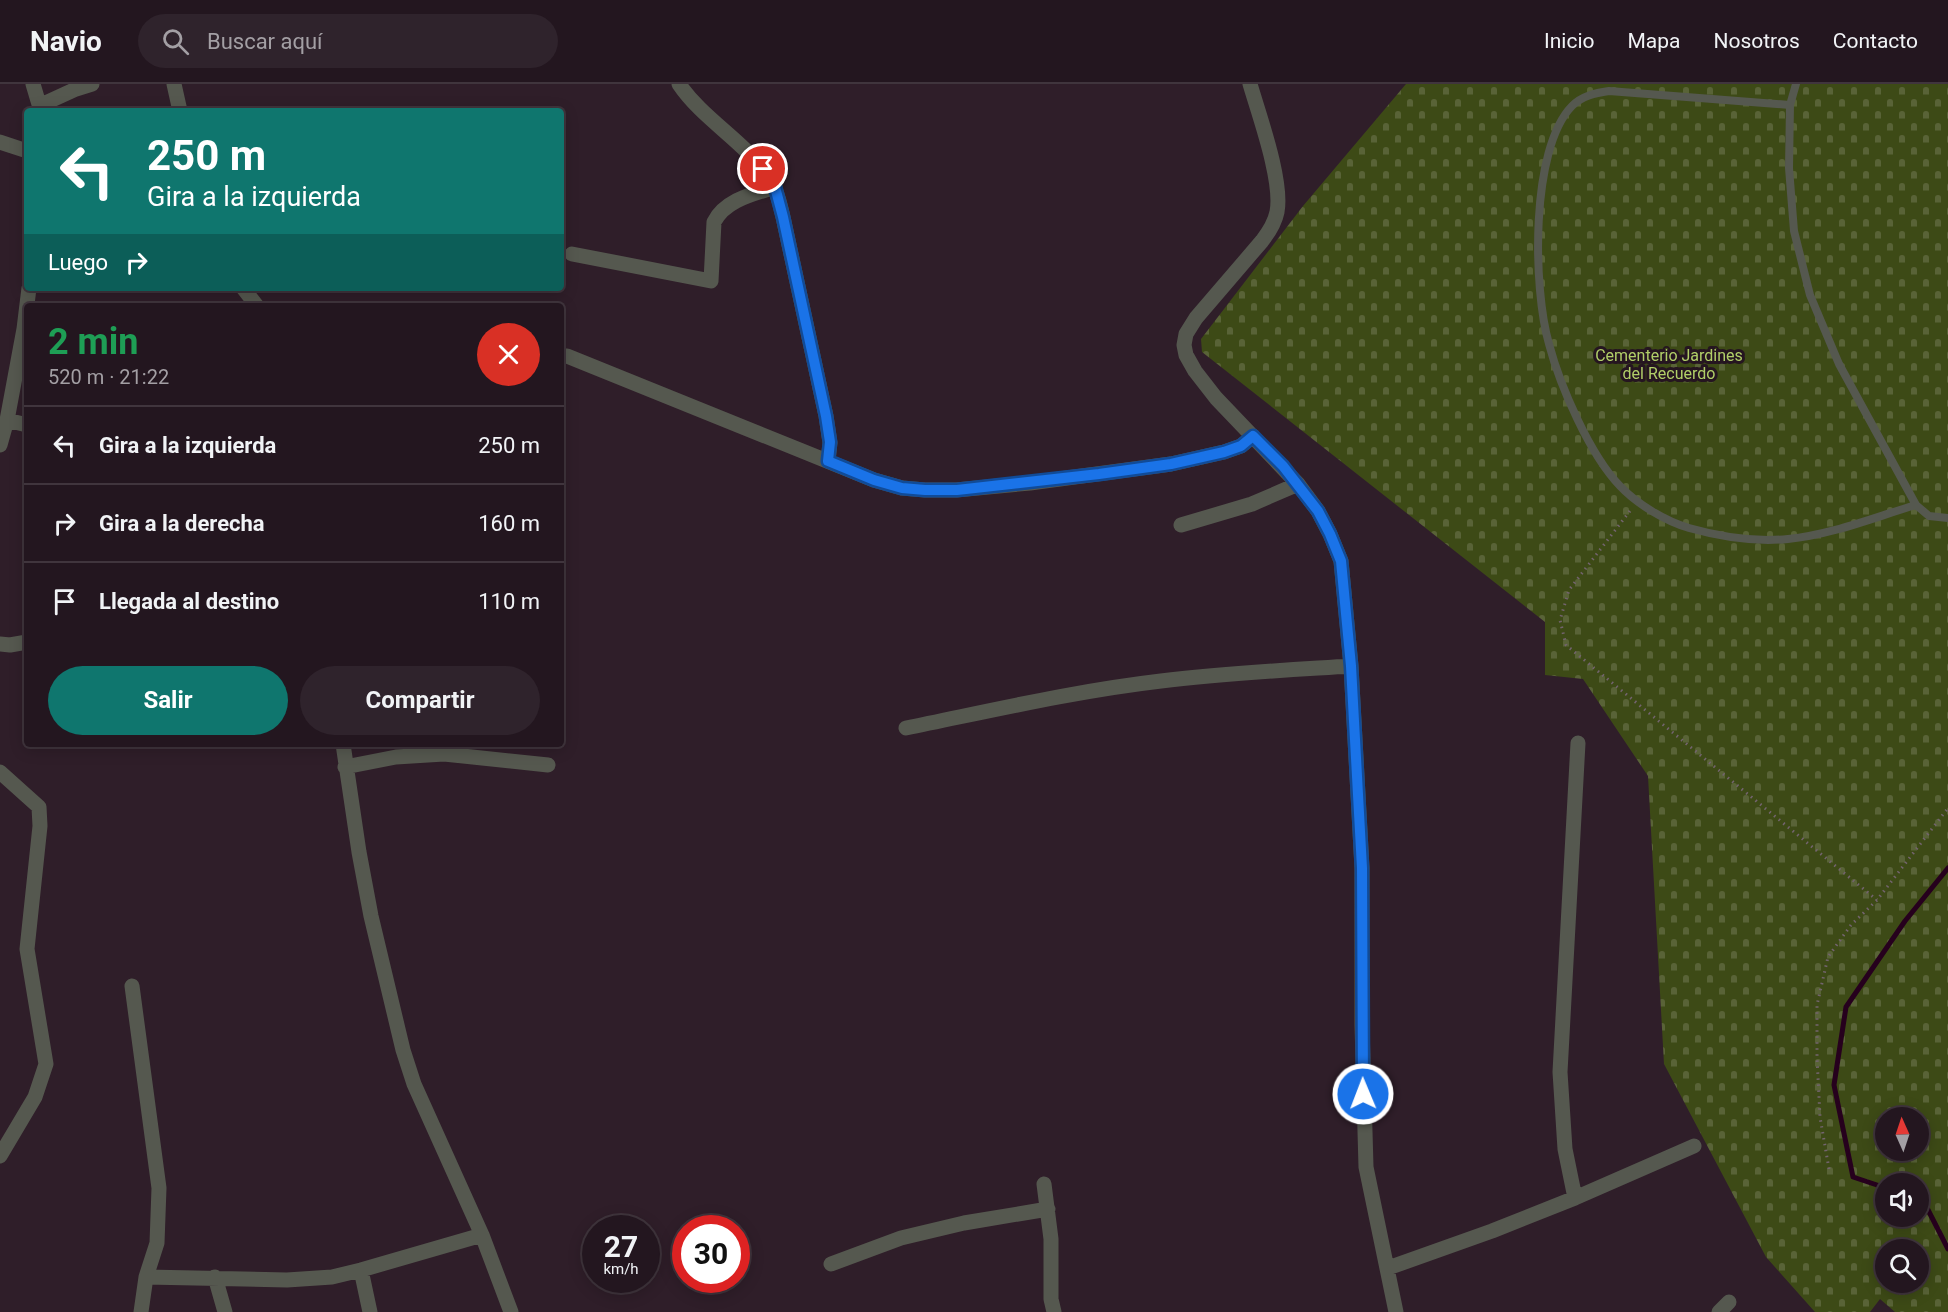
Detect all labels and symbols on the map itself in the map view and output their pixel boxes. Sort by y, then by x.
pin [737,143,788,194]
park label: Cementerio Jardines del Recuerdo [1595,346,1743,383]
position arrow [1331,1062,1395,1126]
north arrow [1875,1107,1929,1161]
speed limit sign: 30 [672,1215,750,1293]

